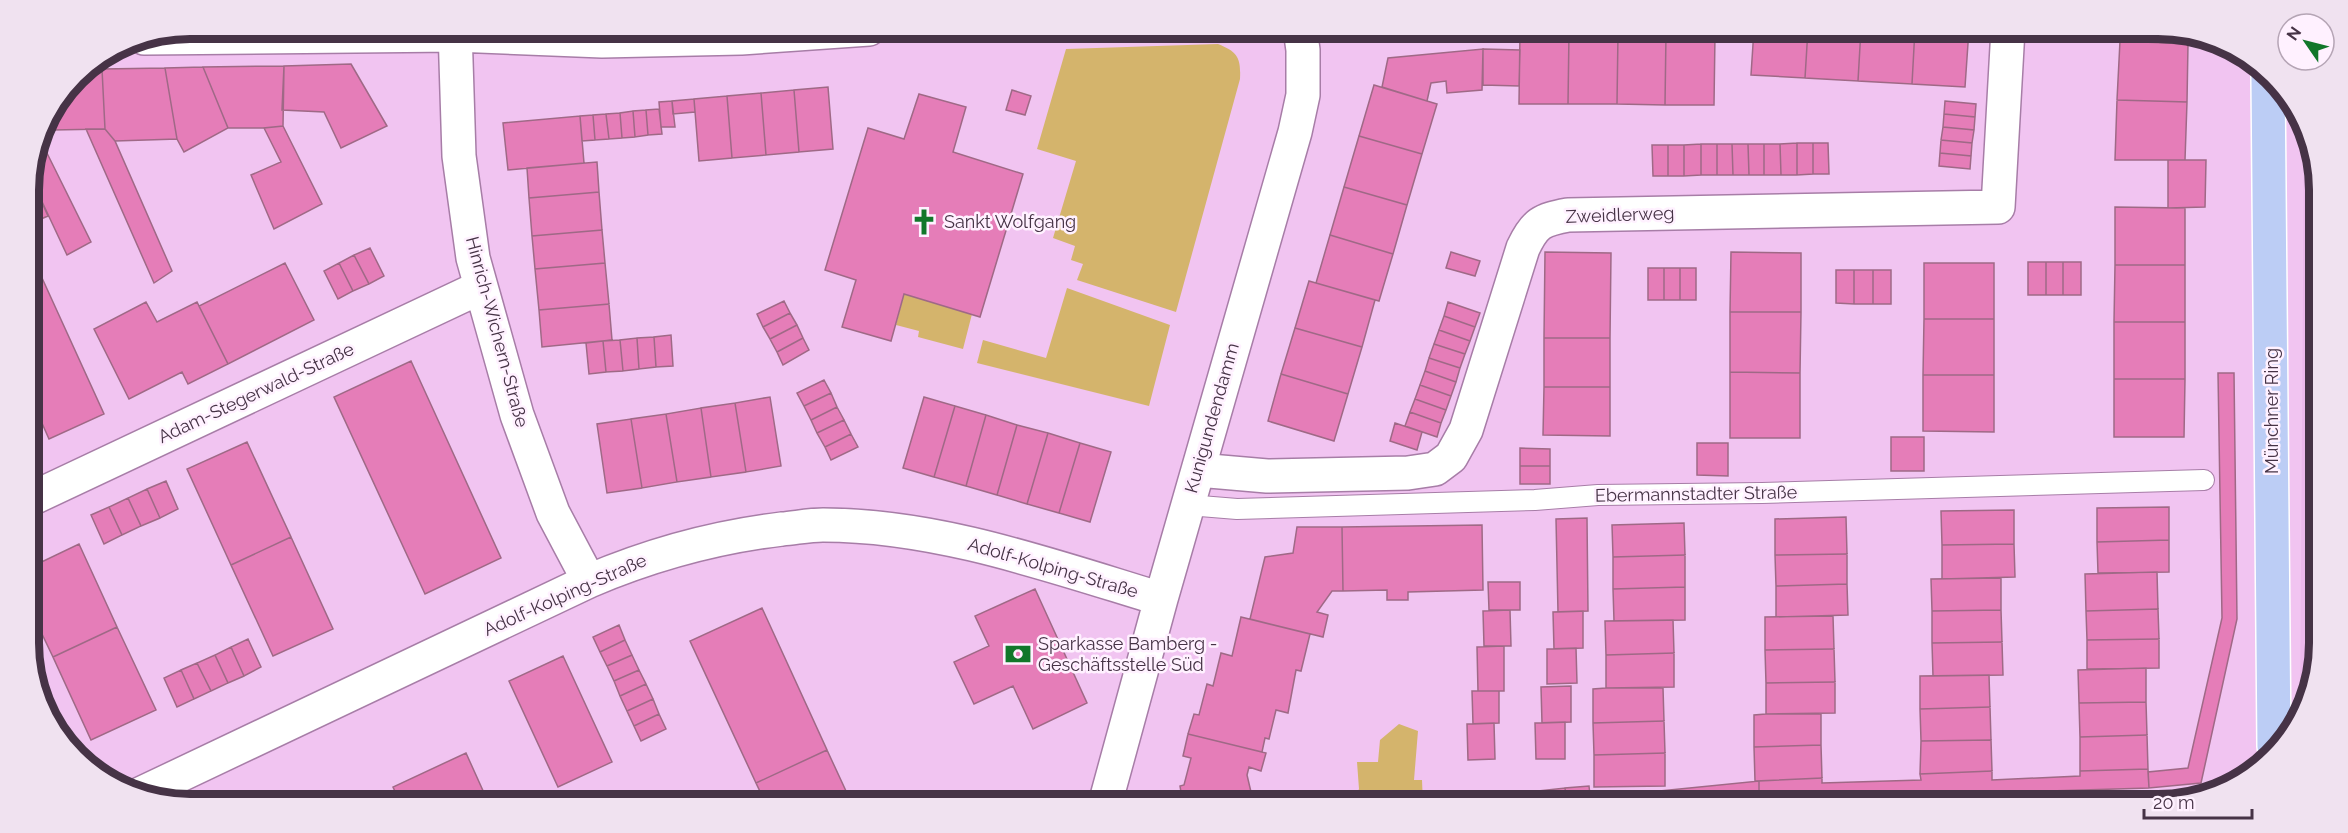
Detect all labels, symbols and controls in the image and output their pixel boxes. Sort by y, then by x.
north arrow [2276,12,2336,72]
text: N [2283,23,2305,44]
street label: Zweidlerweg [1565,202,1675,227]
church icon: Sankt Wolfgang [909,207,939,237]
place label: Sankt Wolfgang [944,211,1076,232]
street label: Hinrich-Wichern-Straße [462,234,533,430]
street label: Adam-Stegerwald-Straße [155,338,357,447]
street label: Kunigundendamm [1180,340,1243,495]
street label: Münchner Ring [2261,348,2282,474]
street label: Ebermannstadter Straße [1595,481,1798,506]
street label: Adolf-Kolping-Straße [966,533,1141,602]
street label: Adolf-Kolping-Straße [480,549,650,640]
place label: Sparkasse Bamberg - Geschäftsstelle Süd [1038,633,1217,675]
bank icon: Sparkasse Bamberg - Geschäftsstelle Süd [1003,639,1033,669]
scale bar [2144,782,2252,820]
text: 20 m [2153,792,2195,813]

